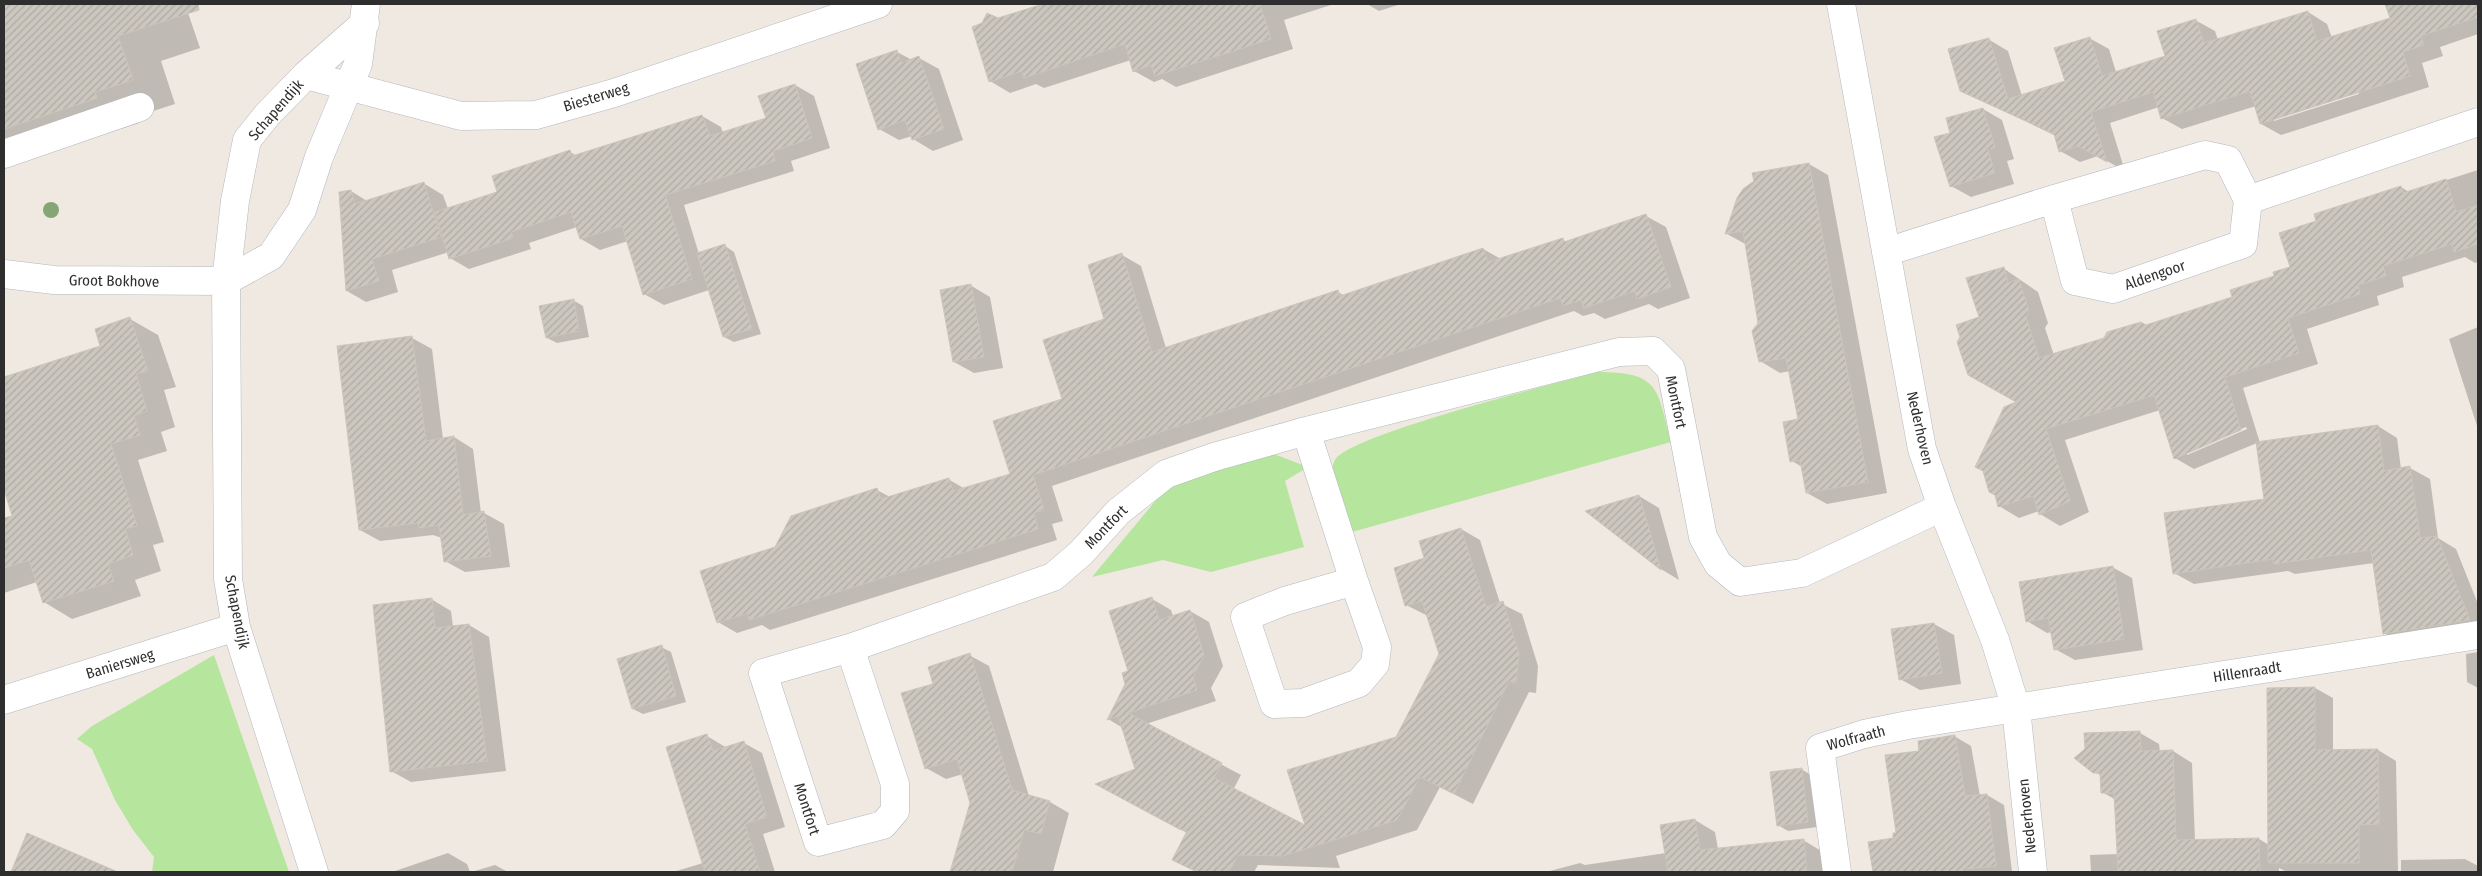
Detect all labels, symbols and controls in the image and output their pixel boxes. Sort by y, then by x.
street label: Schapendijk [245,76,307,144]
street label: Biesterweg [561,79,631,115]
street label: Aldengoor [2122,256,2188,294]
street label: Groot Bokhove [69,271,159,291]
street label: Montfort [1662,374,1690,430]
street label: Nederhoven [1903,389,1937,467]
street label: Montfort [1081,501,1131,553]
street label: Schapendijk [221,573,253,651]
street label: Baniersweg [84,645,156,683]
street label: Hillenraadt [2212,658,2282,686]
street label: Wolfraath [1825,722,1887,754]
street label: Nederhoven [2014,778,2040,854]
street label: Montfort [790,781,824,837]

